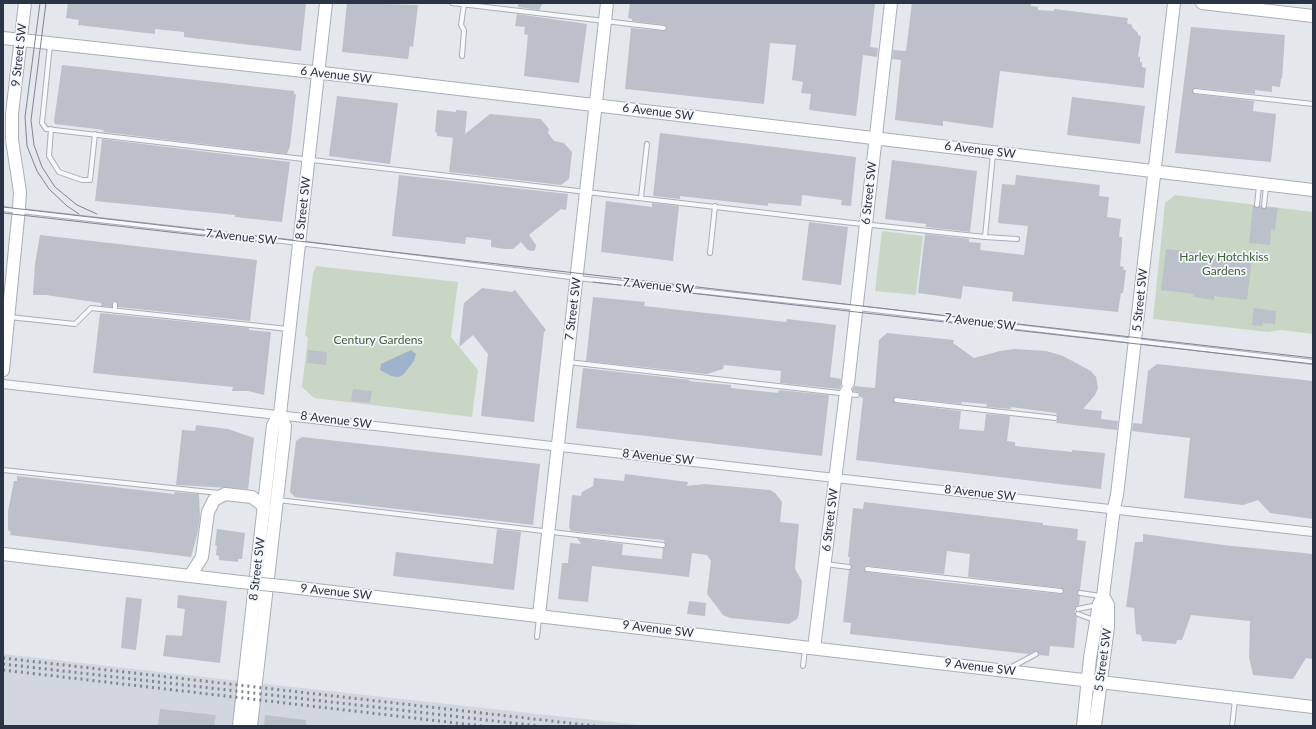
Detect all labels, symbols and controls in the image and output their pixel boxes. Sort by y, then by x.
street label: 9 Street SW [9,23,29,87]
street label: 6 Avenue SW [300,63,372,87]
street label: 6 Avenue SW [622,100,694,124]
street label: 6 Avenue SW [944,138,1016,162]
street label: 6 Street SW [859,161,879,225]
street label: 8 Street SW [293,176,313,240]
street label: 7 Avenue SW [205,226,277,248]
park label: Harley Hotchkiss Gardens [1179,250,1269,278]
street label: 5 Street SW [1130,268,1150,332]
street label: 7 Avenue SW [622,275,694,297]
street label: 7 Street SW [562,277,584,341]
street label: 7 Avenue SW [944,310,1016,334]
park label: Century Gardens [333,333,423,347]
street label: 8 Avenue SW [300,408,372,432]
street label: 8 Avenue SW [622,446,694,468]
street label: 8 Avenue SW [944,482,1016,504]
street label: 6 Street SW [819,488,841,552]
street label: 8 Street SW [246,537,268,601]
street label: 9 Avenue SW [300,581,372,603]
street label: 9 Avenue SW [622,617,694,641]
street label: 5 Street SW [1091,628,1115,692]
street label: 9 Avenue SW [944,655,1016,679]

